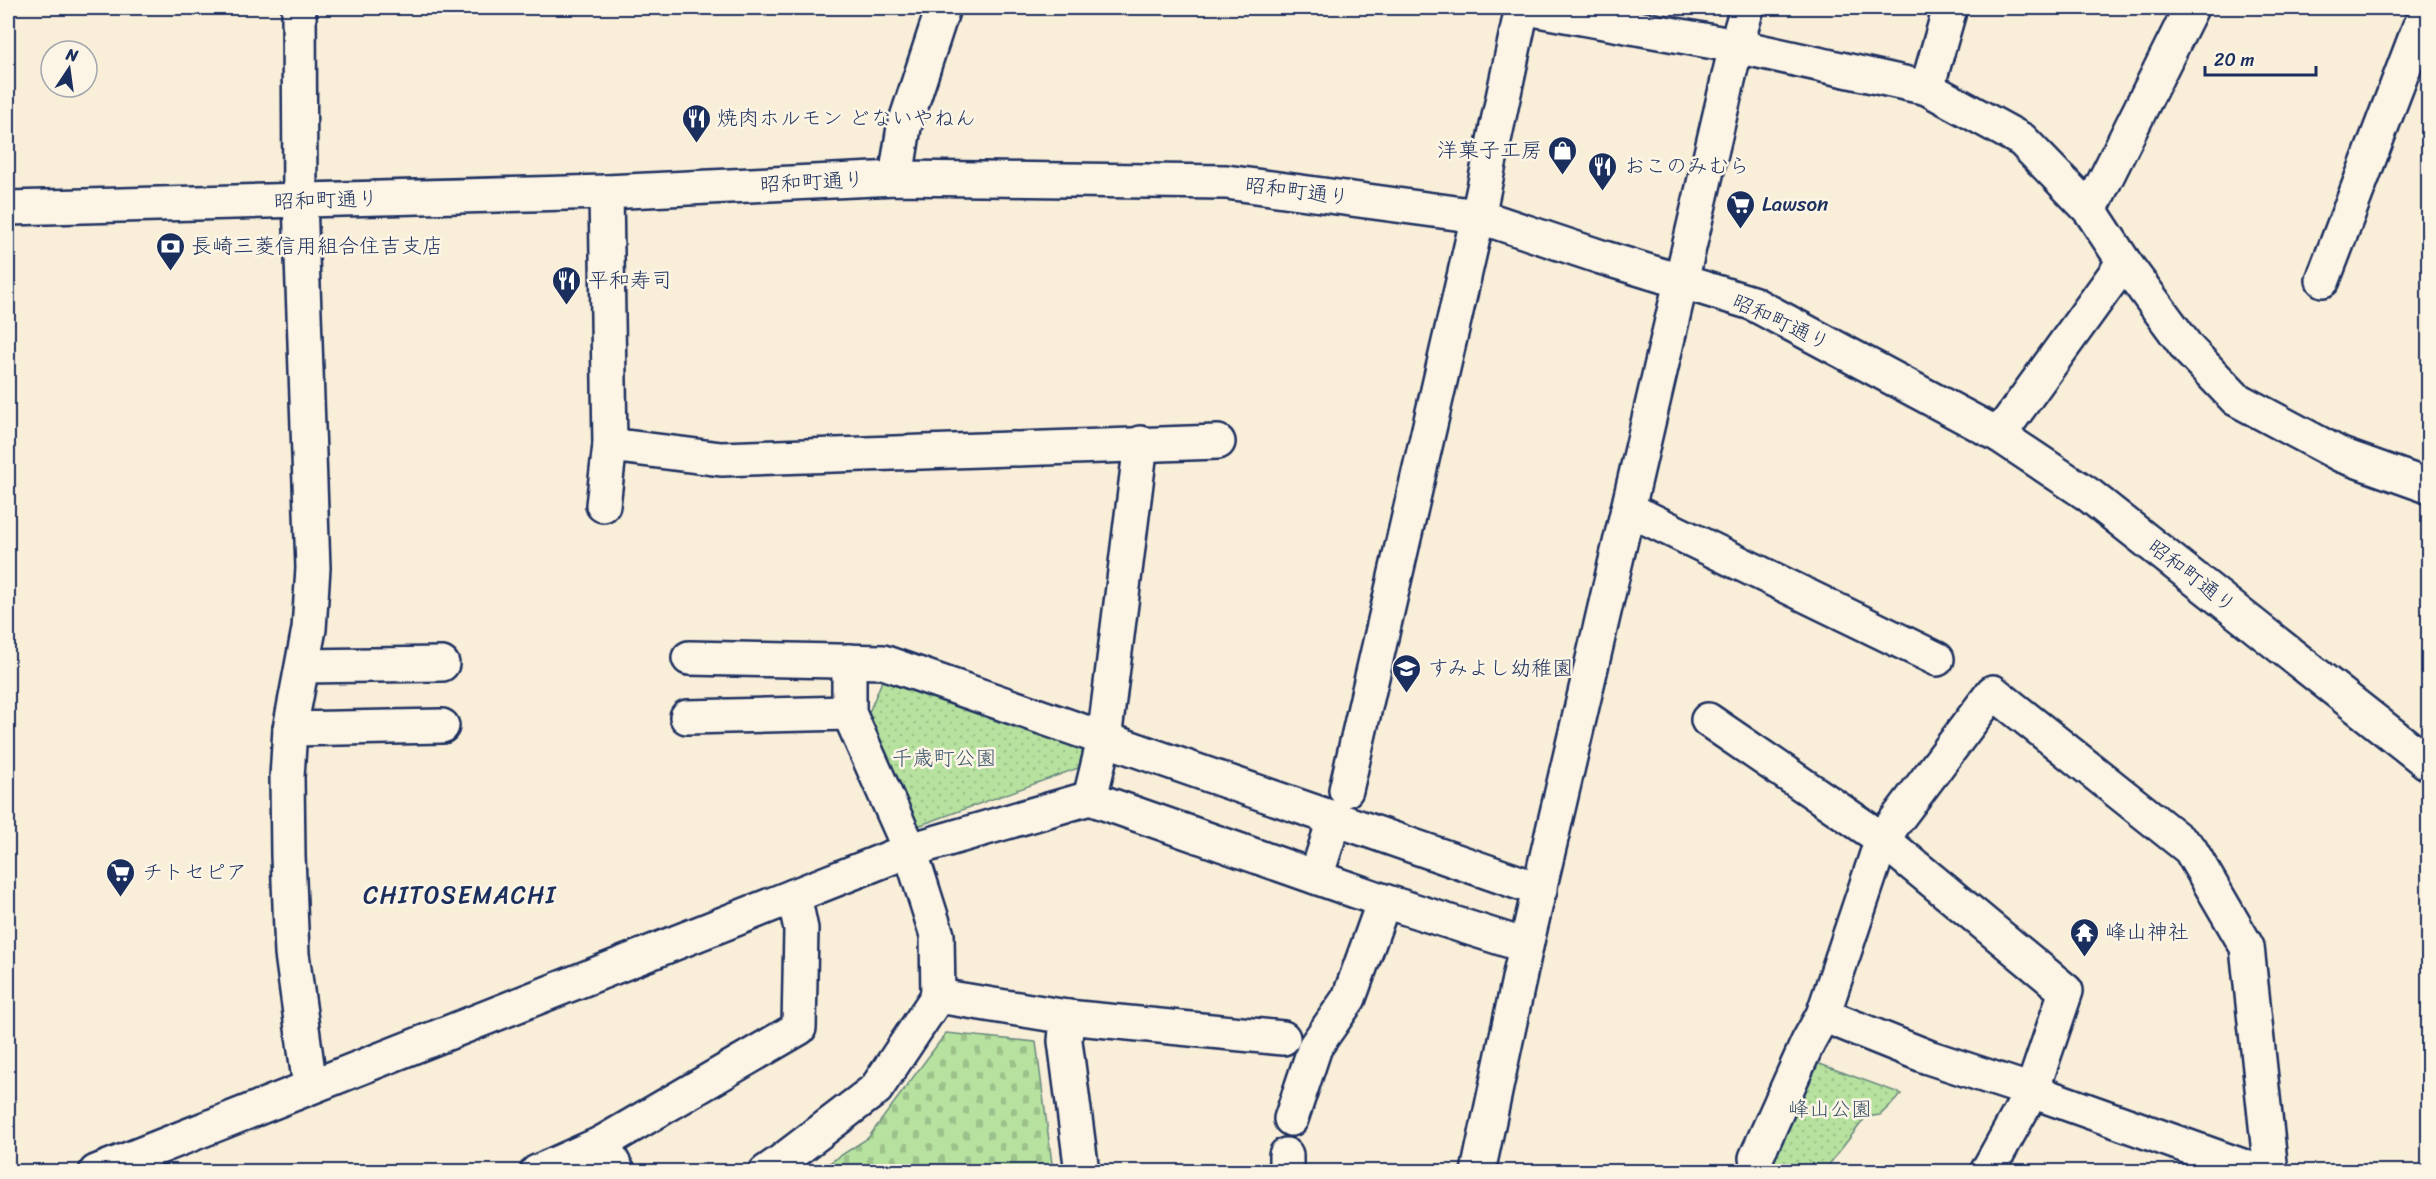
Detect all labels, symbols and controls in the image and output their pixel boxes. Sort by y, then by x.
north arrow [39,39,99,99]
text: N [63,39,82,70]
scale bar [2205,39,2316,77]
text: 20 m [2214,44,2254,76]
place label: 焼肉ホルモン どないやねん [717,99,976,137]
restaurant icon: 焼肉ホルモン どないやねん [680,102,712,144]
place label: 洋菓子工房 [1437,131,1542,169]
shop icon: 洋菓子工房 [1547,134,1579,176]
place label: おこのみむら [1624,147,1750,185]
restaurant icon: おこのみむら [1587,150,1619,192]
street label: 昭和町通り [759,160,865,204]
street label: 昭和町通り [1243,166,1351,216]
street label: 昭和町通り [273,179,379,221]
place label: Lawson [1762,185,1829,223]
supermarket icon: Lawson [1725,188,1757,230]
place label: 長崎三菱信用組合住吉支店 [191,227,443,265]
bank icon: 長崎三菱信用組合住吉支店 [154,230,186,272]
place label: 平和寿司 [588,261,672,299]
restaurant icon: 平和寿司 [551,264,583,306]
street label: 昭和町通り [1725,283,1837,361]
street label: 昭和町通り [2139,529,2245,623]
place label: すみよし幼稚園 [1428,649,1573,687]
school or university icon: すみよし幼稚園 [1391,652,1423,694]
park label: 千歳町公園 [892,739,997,777]
place label: チトセピア [142,853,247,891]
supermarket icon: チトセピア [105,856,137,898]
district label: CHITOSEMACHI [363,874,557,916]
place label: 峰山神社 [2105,913,2189,951]
temple icon: 峰山神社 [2068,916,2100,958]
park label: 峰山公園 [1788,1090,1872,1128]

